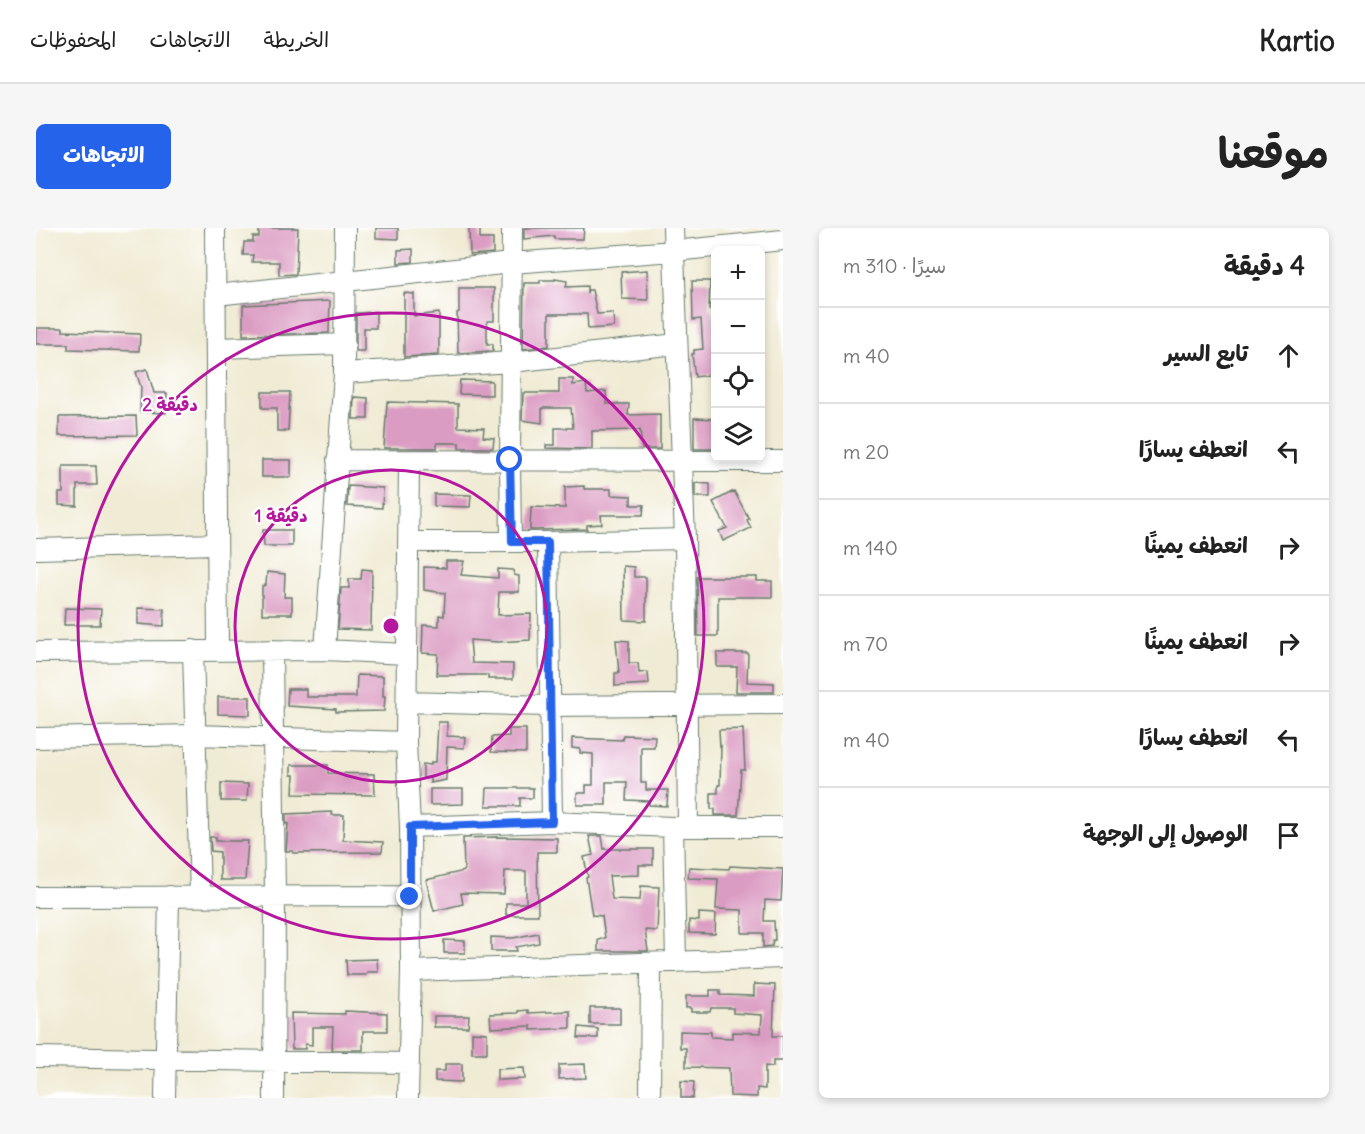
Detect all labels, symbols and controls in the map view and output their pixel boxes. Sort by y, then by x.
text: Kartio [1259,23,1335,59]
text: المحفوظات [30,26,116,53]
text: الاتجاهات [149,26,231,53]
text: الخريطة [264,26,329,53]
button: الاتجاهات [36,124,171,189]
text: موقعنا [1218,127,1329,179]
map controls [711,246,765,462]
button: + [711,246,765,300]
text: 4 دقيقة [1224,249,1305,282]
text: سيرًا · 310 m [843,253,946,278]
button: − [711,300,765,354]
text: تابع السير [1164,339,1248,367]
icon: ahead [1272,339,1305,372]
text: 40 m [843,343,890,368]
button: locate [711,354,765,408]
text: 2 دقيقة [142,393,198,416]
button: layers [711,408,765,462]
text: انعطف يسارًا [1139,435,1248,463]
icon: left [1272,435,1305,468]
text: 20 m [843,439,889,464]
route start [496,446,522,472]
text: 1 دقيقة [255,504,307,527]
text: انعطف يمينًا [1145,531,1248,559]
icon: right [1272,531,1305,564]
text: 140 m [843,535,898,560]
centre of rings [381,616,401,636]
text: انعطف يمينًا [1145,627,1248,655]
icon: right [1272,627,1305,660]
text: 70 m [843,631,888,656]
text: انعطف يسارًا [1139,723,1248,751]
icon: left [1272,723,1305,756]
text: 40 m [843,727,890,752]
text: الوصول إلى الوجهة [1083,819,1248,847]
icon: arrive [1272,819,1305,852]
route end [396,883,422,909]

